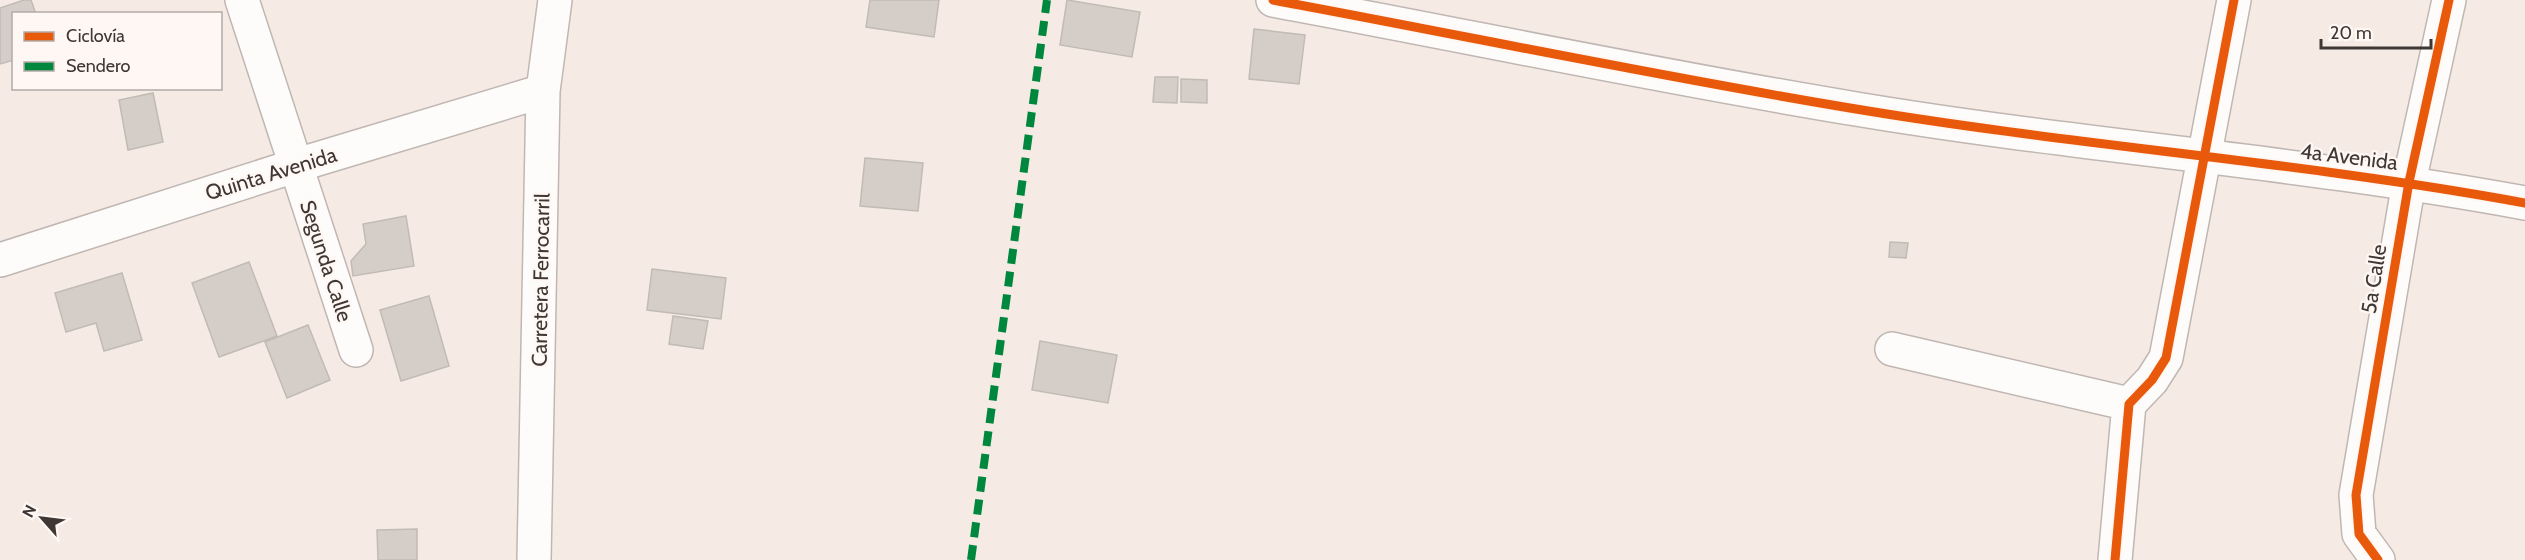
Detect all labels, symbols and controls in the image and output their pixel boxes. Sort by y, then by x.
legend [12,12,222,90]
scale bar [2321,12,2430,50]
text: 20 m [2330,22,2372,44]
text: Ciclovía [66,25,125,47]
text: Sendero [66,55,130,77]
street label: 4a Avenida [2299,138,2399,175]
street label: Quinta Avenida [202,142,340,205]
street label: Carretera Ferrocarril [526,193,555,367]
street label: Segunda Calle [295,197,358,325]
street label: 5a Calle [2356,242,2391,315]
north arrow [12,488,72,548]
text: N [18,502,40,521]

